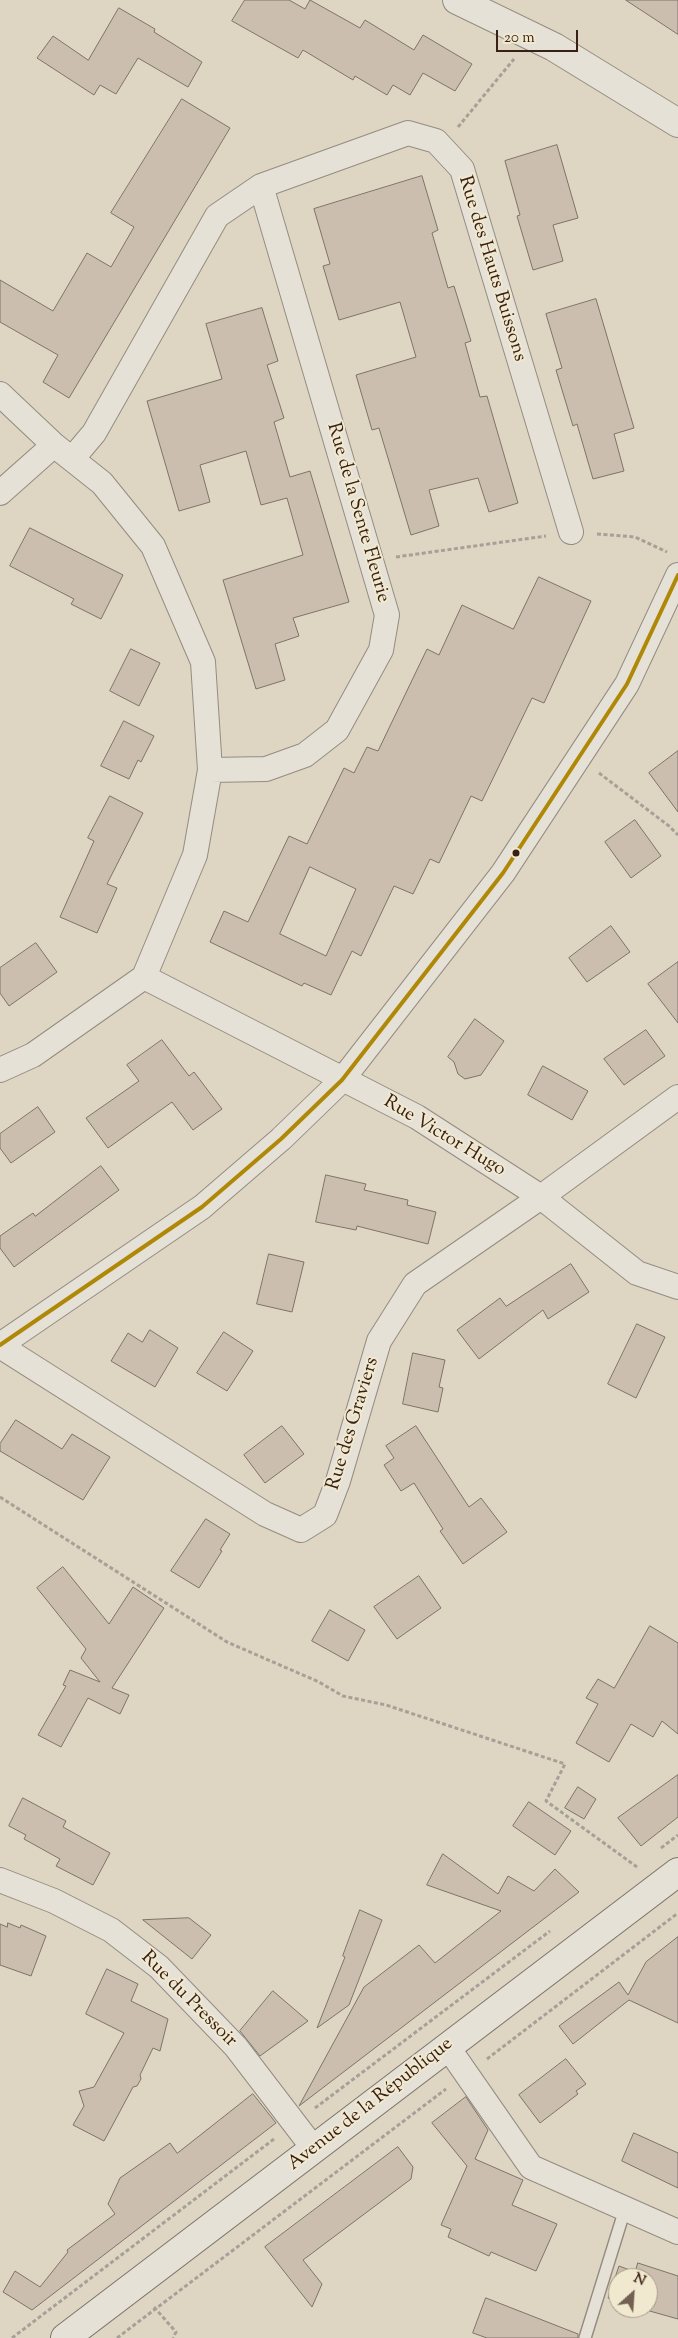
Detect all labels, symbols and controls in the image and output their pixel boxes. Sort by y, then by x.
scale bar [498,20,580,52]
text: 20 m [504,28,535,49]
street label: Rue des Hauts Buissons [452,174,530,364]
street label: Rue de la Sente Fleurie [320,421,394,605]
unlabelled marker [511,848,521,858]
street label: Rue Victor Hugo [379,1092,509,1182]
street label: Rue des Graviers [323,1355,385,1493]
street label: Rue du Pressoir [135,1947,241,2053]
street label: Avenue de la République [284,2033,458,2177]
north arrow [608,2268,658,2318]
text: N [630,2269,649,2292]

